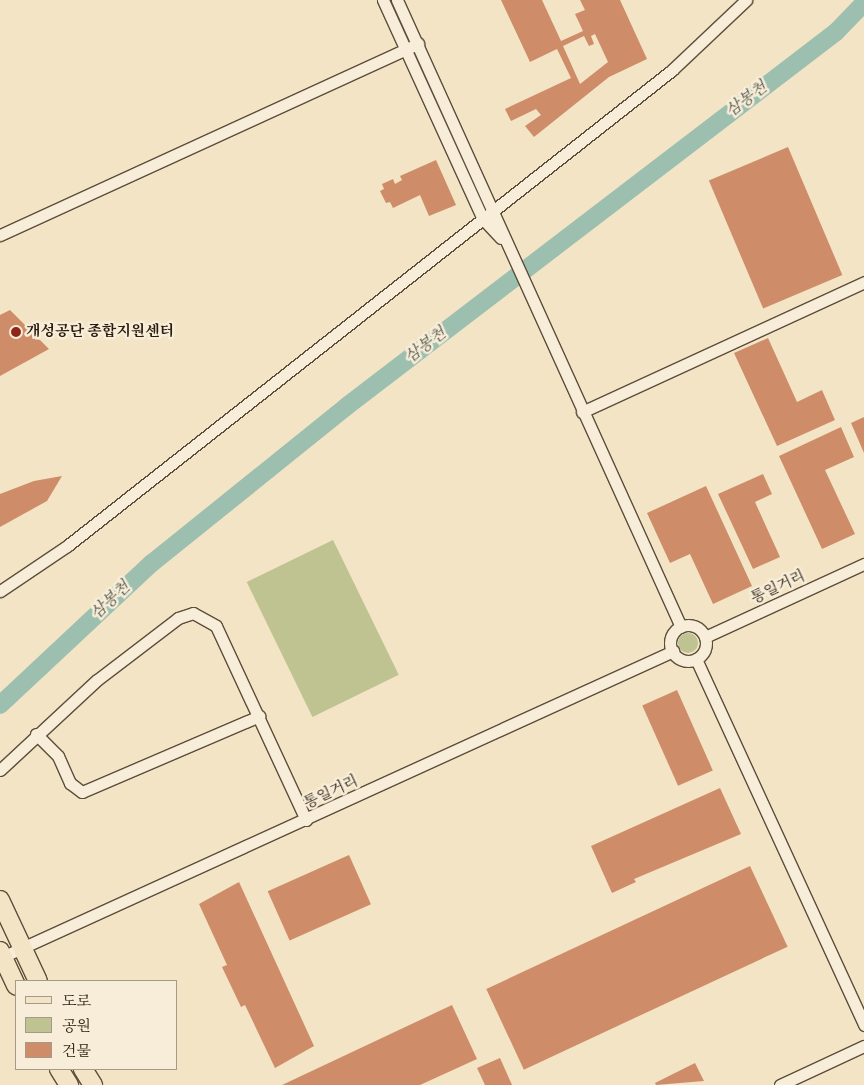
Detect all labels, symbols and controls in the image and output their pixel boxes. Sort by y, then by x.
water label: 삼봉천 [723,78,771,122]
place label: 개성공단 종합지원센터 [26,323,174,341]
water label: 삼봉천 [402,324,450,368]
marker: 개성공단 종합지원센터 [10,326,22,338]
street label: 통일거리 [748,567,808,607]
water label: 삼봉천 [87,578,135,624]
street label: 통일거리 [301,772,361,812]
legend [15,980,178,1070]
text: 도로 [62,992,91,1011]
text: 공원 [62,1017,91,1036]
text: 건물 [62,1042,91,1061]

